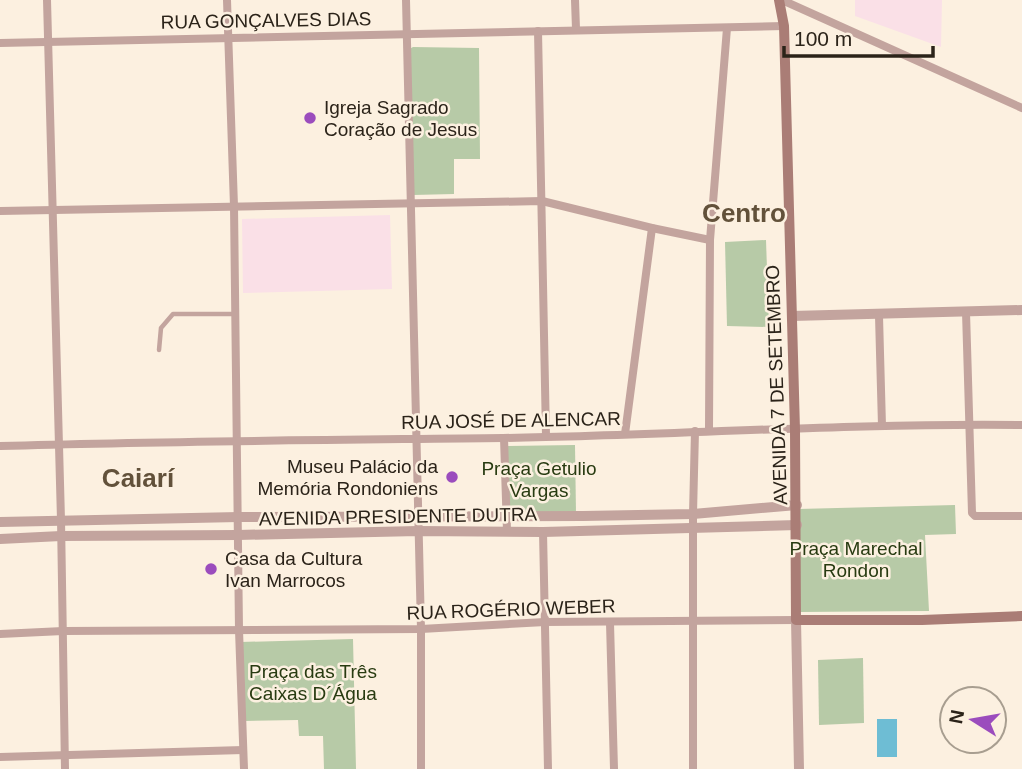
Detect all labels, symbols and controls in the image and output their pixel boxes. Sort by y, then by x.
street label: RUA GONÇALVES DIAS [160,8,372,33]
scale bar [784,14,933,58]
text: 100 m [794,27,852,50]
place label: Igreja Sagrado Coração de Jesus [324,97,477,140]
marker: Igreja Sagrado Coração de Jesus [302,110,318,126]
district label: Centro [702,198,786,228]
street label: AVENIDA 7 DE SETEMBRO [762,264,791,505]
street label: RUA JOSÉ DE ALENCAR [401,408,621,433]
place label: Museu Palácio da Memória Rondoniens [257,456,438,499]
park label: Praça Getulio Vargas [481,458,597,501]
district label: Caiarí [102,463,175,493]
marker: Museu Palácio da Memória Rondoniens [444,469,460,485]
street label: AVENIDA PRESIDENTE DUTRA [259,504,538,529]
park label: Praça Marechal Rondon [789,538,923,581]
place label: Casa da Cultura Ivan Marrocos [225,548,363,591]
marker: Casa da Cultura Ivan Marrocos [203,561,219,577]
street label: RUA ROGÉRIO WEBER [406,595,616,624]
park label: Praça das Três Caixas D´Água [249,661,377,704]
north arrow [938,685,1008,755]
text: N [945,708,968,726]

